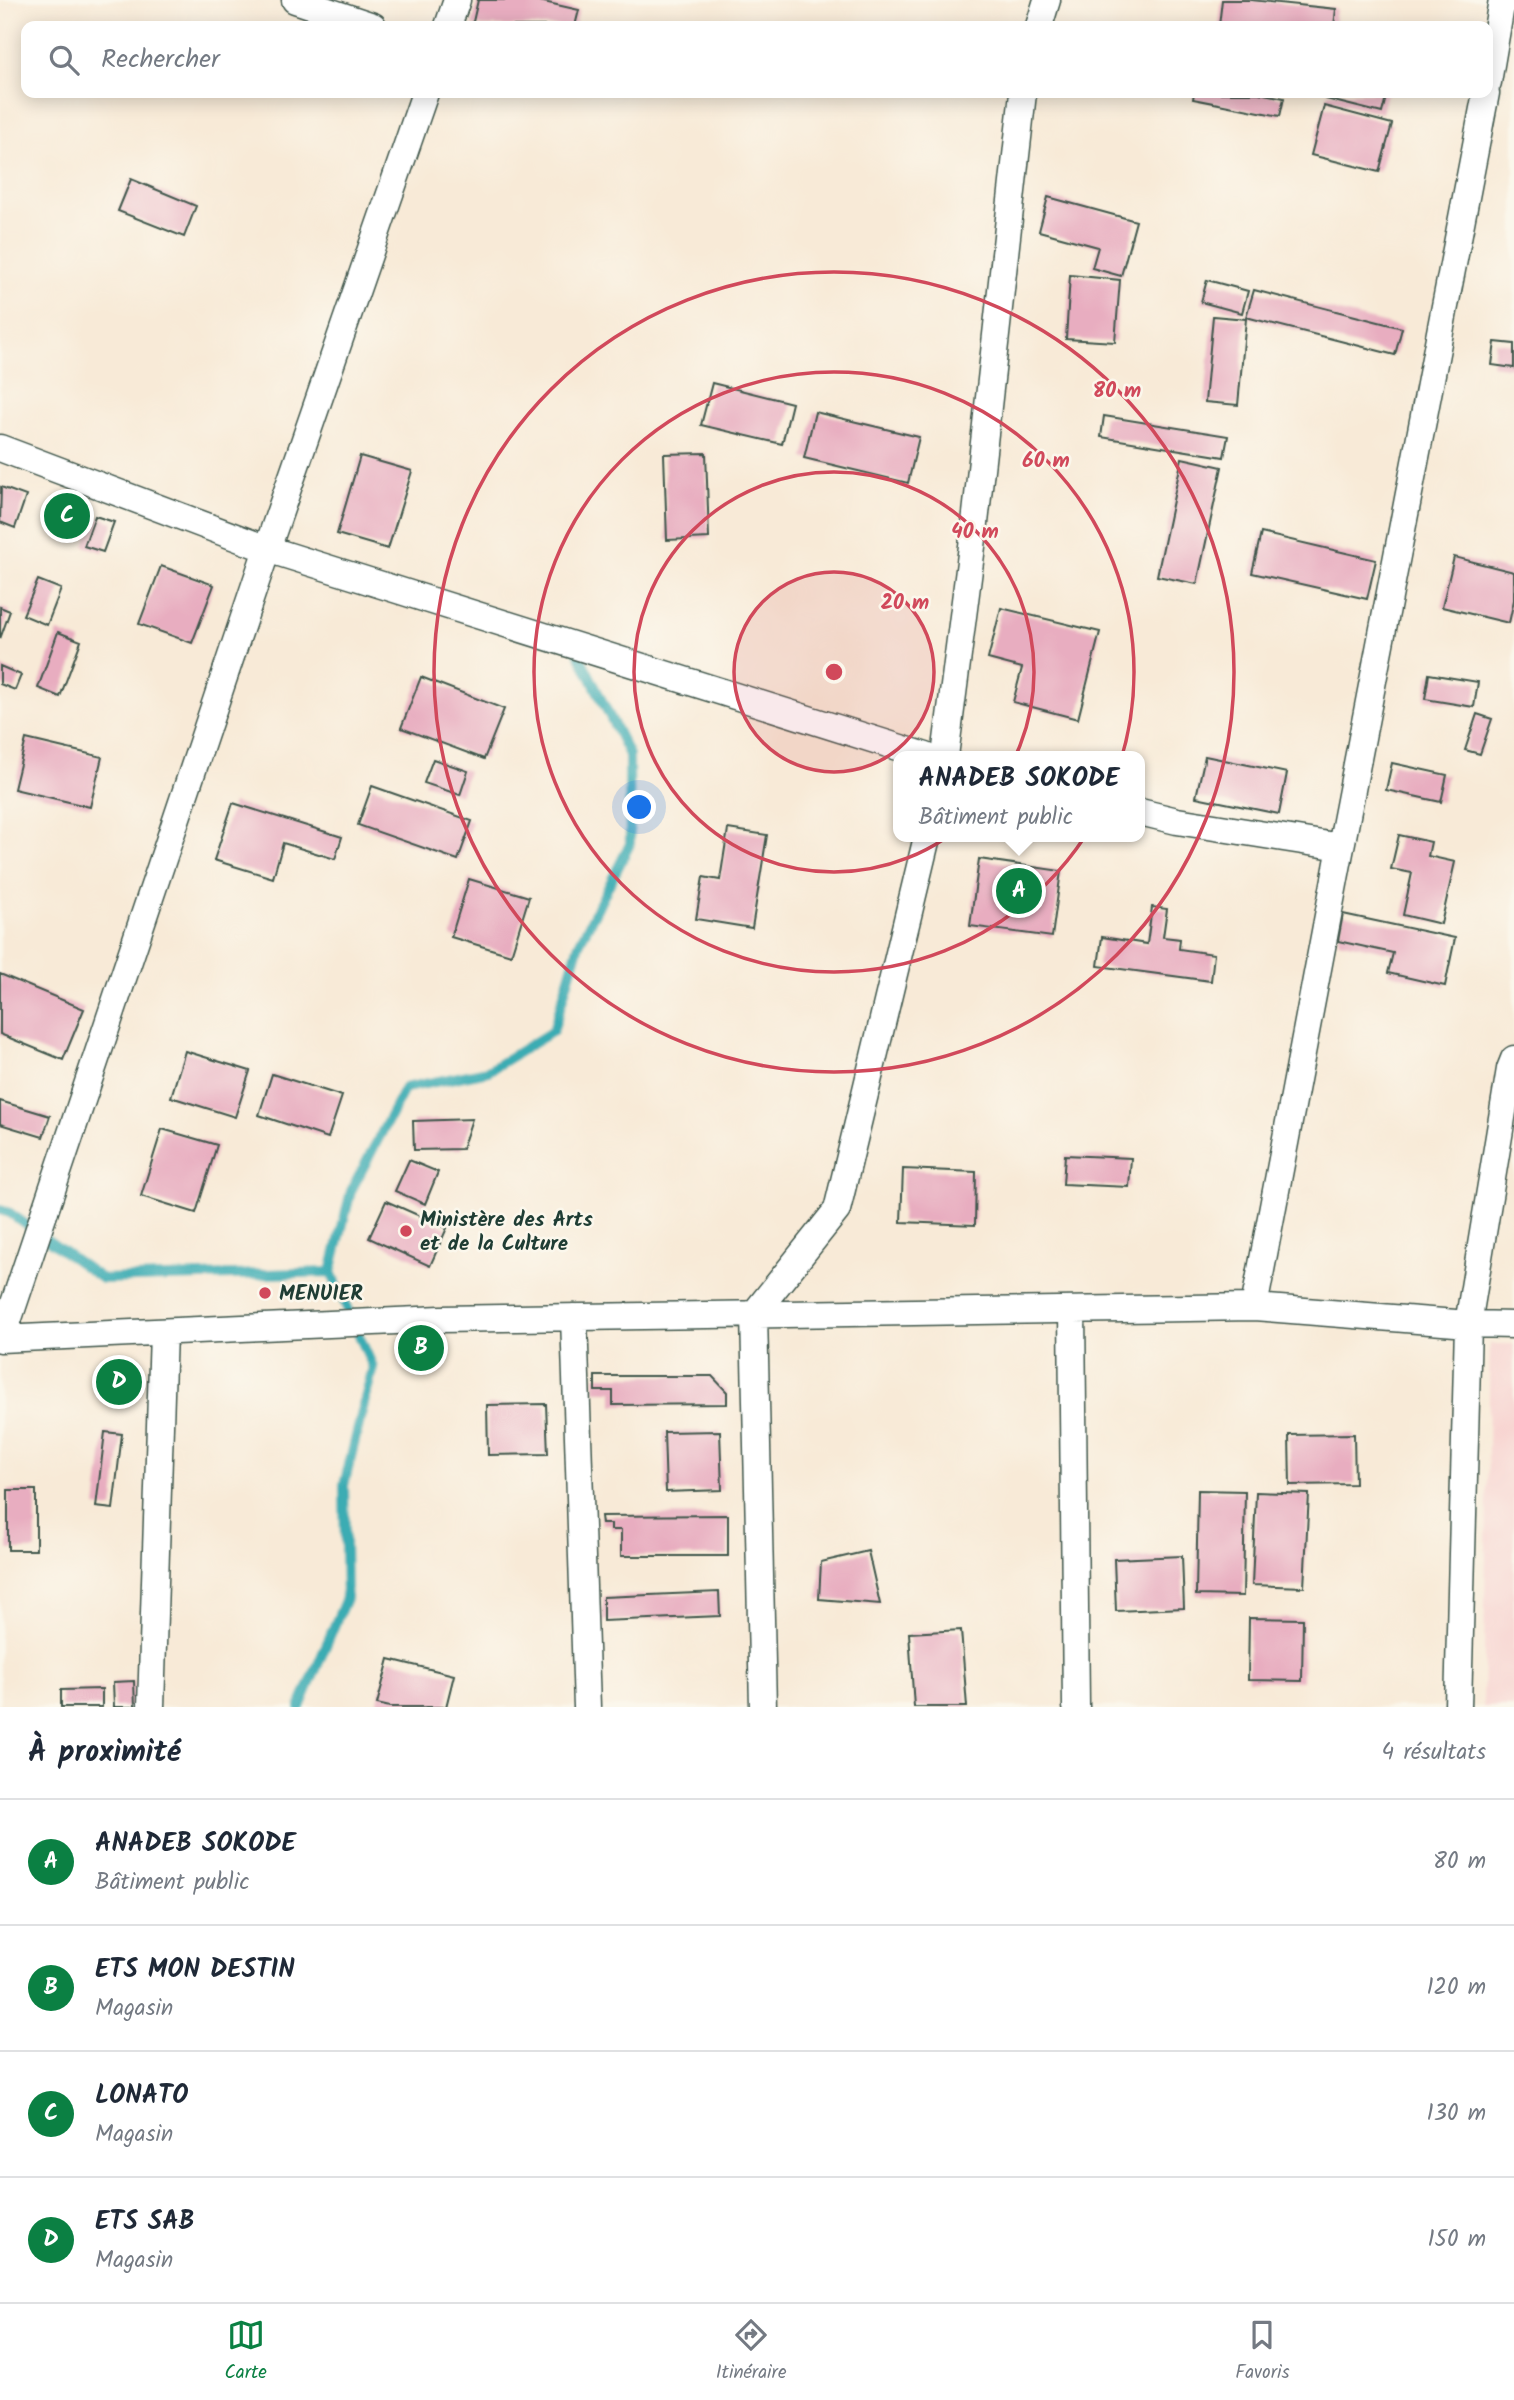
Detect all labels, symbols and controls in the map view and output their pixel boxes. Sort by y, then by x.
search box [21,21,1493,98]
text: Rechercher [101,39,220,81]
icon: search [45,41,83,79]
text: 80 m [1093,375,1141,408]
text: 60 m [1022,445,1070,478]
pin: C [44,490,90,542]
text: 40 m [951,516,999,549]
text: 20 m [881,587,929,620]
centre of rings [822,660,846,684]
popup [893,751,1145,842]
text: ANADEB SOKODE [919,758,1119,800]
your location [622,790,656,824]
text: Bâtiment public [919,800,1073,836]
pin: A [996,865,1042,917]
place label: Ministère des Arts et de la Culture [420,1204,593,1261]
marker: Ministère des Arts et de la Culture [398,1223,414,1239]
place label: MENUIER [279,1278,363,1311]
marker: MENUIER [257,1285,273,1301]
pin: B [398,1322,444,1374]
pin: D [96,1356,142,1408]
text: À proximité [28,1729,181,1777]
text: 4 résultats [1382,1735,1486,1771]
text: ANADEB SOKODE [95,1823,296,1865]
text: A [44,1844,58,1880]
text: 80 m [1433,1844,1486,1880]
text: Bâtiment public [95,1865,249,1901]
text: ETS MON DESTIN [95,1949,295,1991]
text: B [44,1970,58,2006]
text: 120 m [1426,1970,1486,2006]
text: Magasin [95,1991,173,2027]
text: LONATO [95,2075,188,2117]
text: C [44,2096,58,2132]
text: 130 m [1427,2096,1486,2132]
text: Magasin [95,2117,173,2153]
text: ETS SAB [95,2201,195,2243]
text: D [43,2222,59,2258]
text: 150 m [1427,2222,1486,2258]
text: Magasin [95,2243,173,2279]
tab: Carte [224,2316,267,2388]
tab: Itinéraire [716,2316,786,2388]
tab: Favoris [1235,2316,1290,2388]

